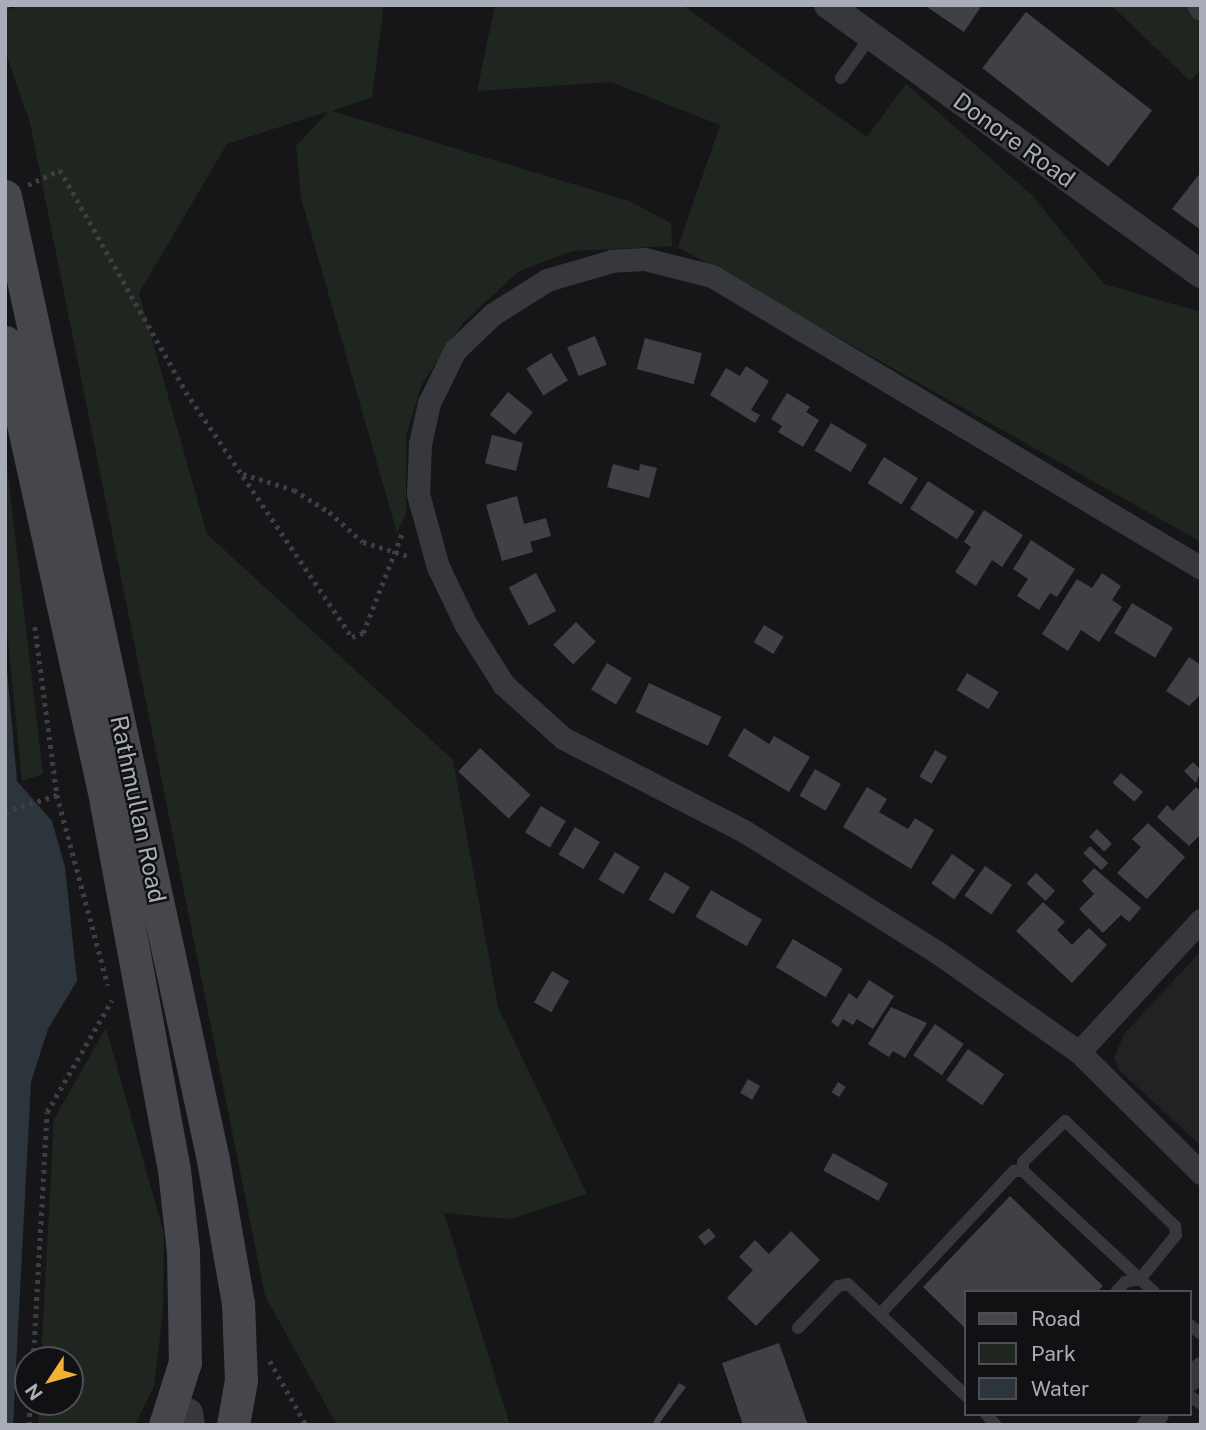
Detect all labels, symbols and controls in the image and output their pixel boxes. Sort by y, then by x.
street label: Donore Road [948,86,1080,194]
street label: Rathmullan Road [104,713,172,905]
legend [964,1290,1192,1416]
text: Road [1031,1306,1081,1331]
text: Park [1031,1341,1076,1366]
north arrow [14,1346,84,1416]
text: Water [1031,1376,1089,1401]
text: N [20,1380,47,1405]

